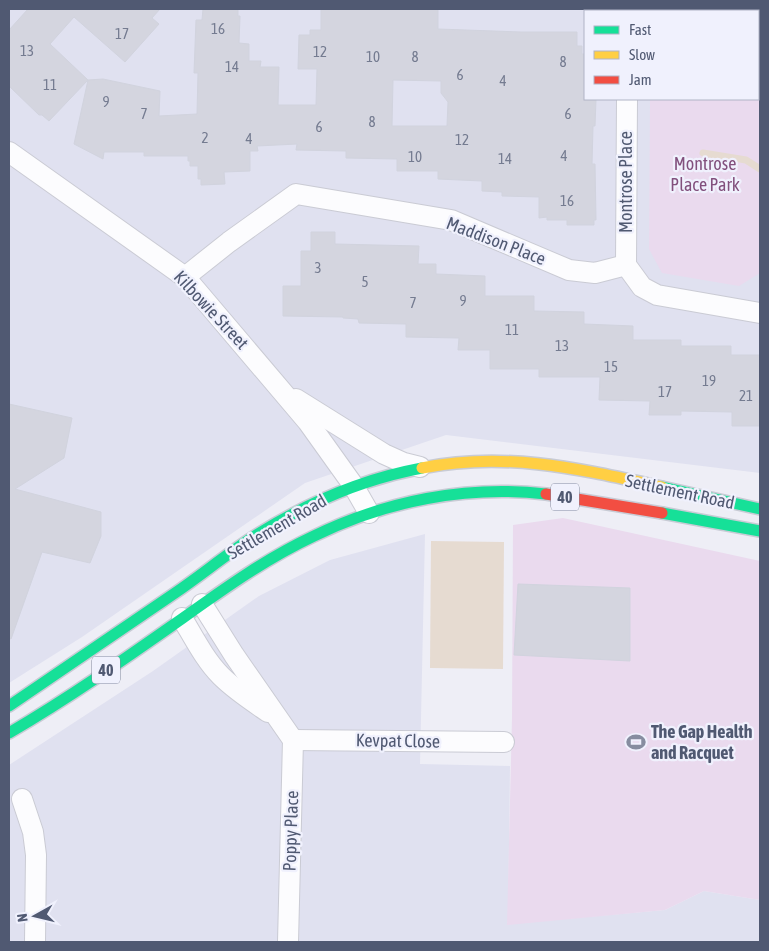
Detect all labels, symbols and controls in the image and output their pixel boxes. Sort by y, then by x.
legend [584,10,759,100]
house number: 16 [211,20,225,37]
text: Fast [629,21,651,38]
house number: 17 [115,25,129,42]
house number: 13 [20,42,34,59]
house number: 12 [313,43,327,60]
text: Slow [629,46,655,63]
house number: 10 [366,48,380,65]
house number: 8 [411,48,419,65]
house number: 8 [559,53,567,70]
house number: 14 [225,58,239,75]
house number: 6 [456,66,464,83]
text: Jam [629,71,652,88]
house number: 4 [499,72,507,89]
house number: 11 [43,76,57,93]
house number: 9 [102,93,110,110]
house number: 7 [140,105,148,122]
house number: 6 [564,105,572,122]
house number: 8 [368,113,376,130]
house number: 6 [315,118,323,135]
house number: 2 [201,129,209,146]
house number: 4 [245,130,253,147]
house number: 12 [455,131,469,148]
street label: Montrose Place [615,131,636,233]
house number: 4 [560,147,568,164]
house number: 10 [408,148,422,165]
house number: 14 [498,150,512,167]
park label: Montrose Place Park [670,153,740,195]
house number: 16 [560,192,574,209]
street label: Maddison Place [444,212,549,269]
house number: 3 [314,259,322,276]
street label: Kilbowie Street [170,266,253,353]
house number: 5 [361,273,369,290]
house number: 9 [459,292,467,309]
house number: 7 [409,294,417,311]
house number: 11 [505,321,519,338]
house number: 13 [555,337,569,354]
house number: 15 [604,358,618,375]
house number: 19 [702,372,716,389]
house number: 17 [658,383,672,400]
house number: 21 [739,387,753,404]
street label: Settlement Road [624,470,736,513]
road number: 40 [551,484,579,511]
street label: Settlement Road [224,490,330,563]
road number: 40 [92,656,120,684]
place label: The Gap Health and Racquet [651,721,753,763]
street label: Kevpat Close [356,729,440,752]
sports icon: The Gap Health and Racquet [625,731,647,753]
street label: Poppy Place [279,790,302,872]
north arrow [10,891,60,941]
text: N [14,913,31,923]

